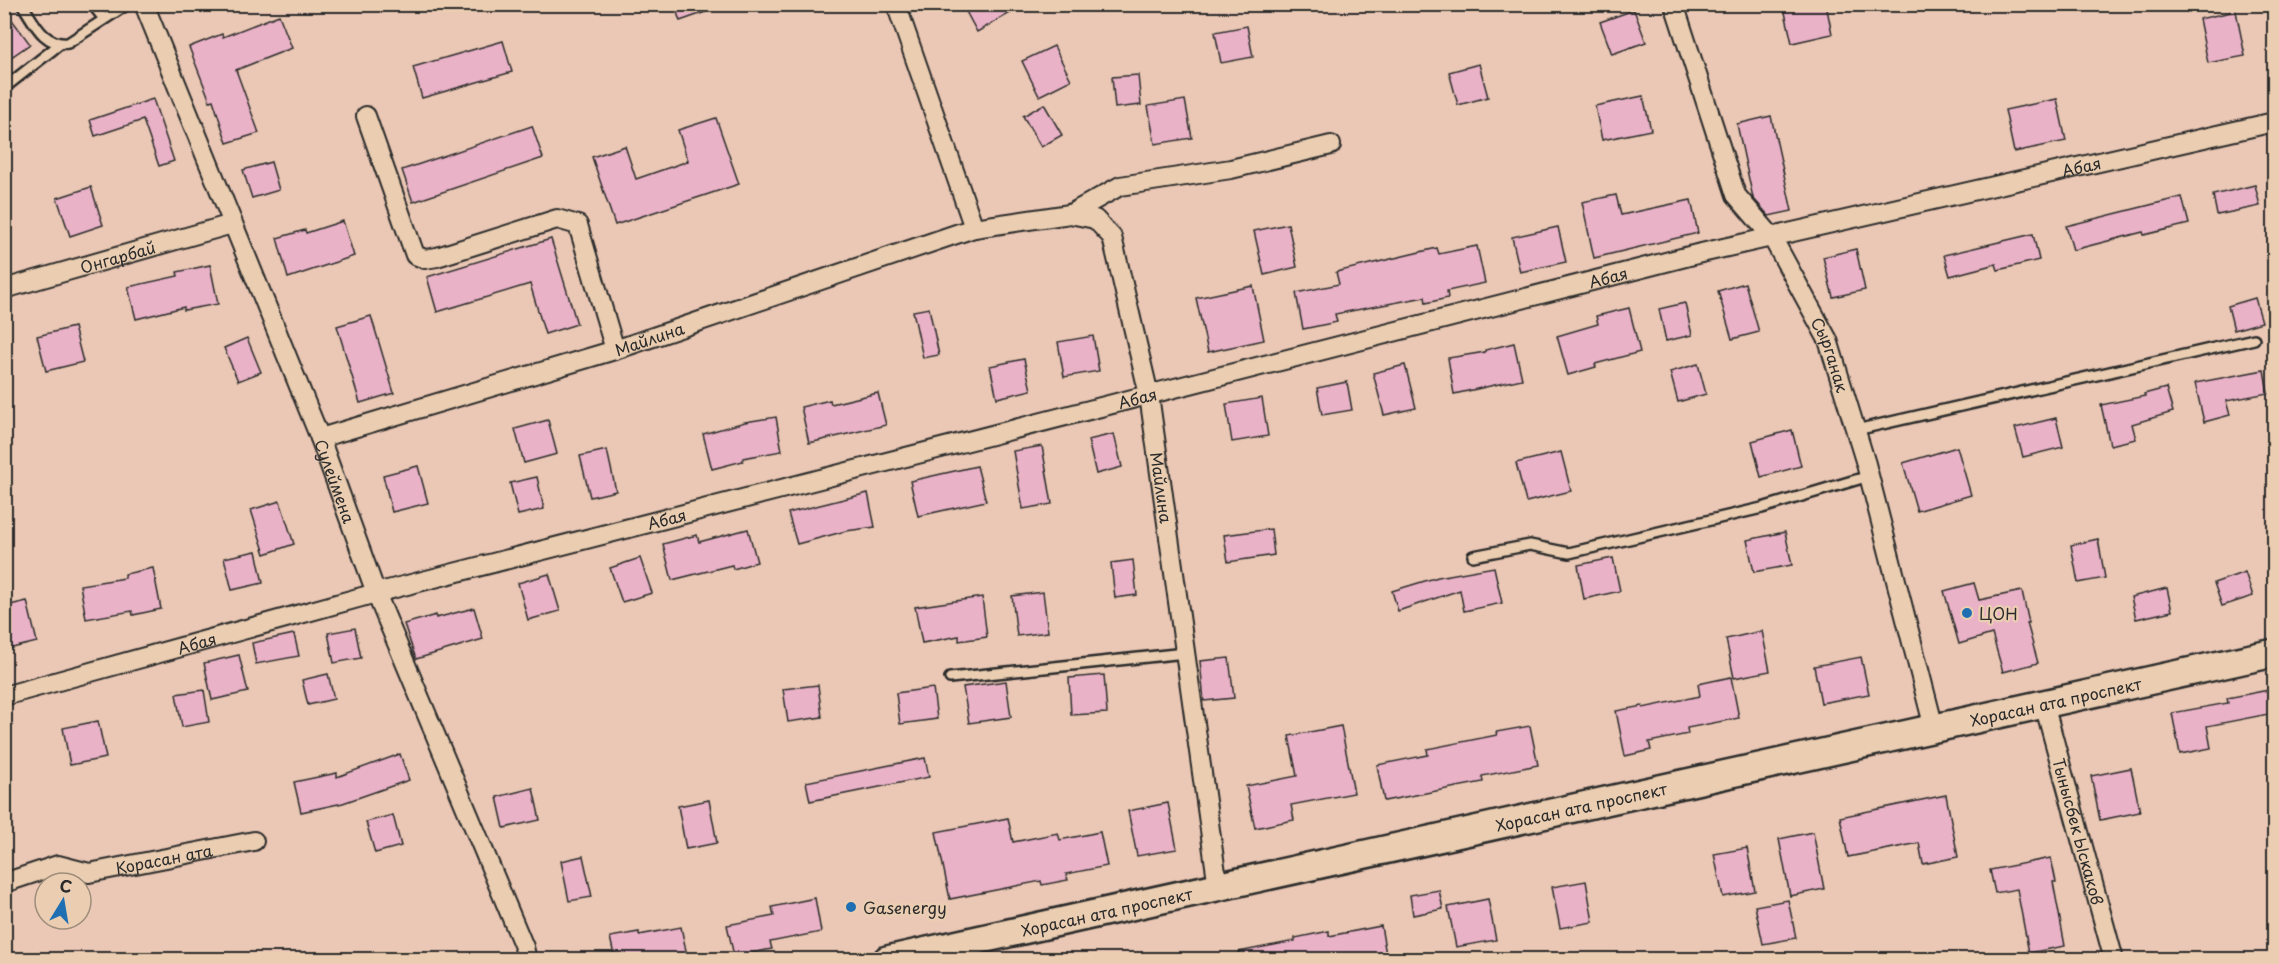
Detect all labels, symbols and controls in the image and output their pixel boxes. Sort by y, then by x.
street label: Абая [2059,150,2103,182]
street label: Онгарбай [77,234,158,279]
street label: Абая [1586,260,1630,293]
street label: Сырганак [1806,312,1855,396]
street label: Майлина [611,315,687,361]
street label: Абая [1115,381,1159,414]
street label: Сулеймена [309,435,362,526]
street label: Майлина [1145,450,1179,525]
street label: Абая [644,502,689,535]
place label: ЦОН [1979,601,2018,625]
marker: ЦОН [1960,606,1974,620]
street label: Абая [175,626,219,659]
street label: Хорасан ата проспект [1968,671,2144,732]
street label: Тынысбек Ыскаков [2047,755,2110,907]
street label: Хорасан ата проспект [1493,776,1669,837]
street label: Корасан ата [113,837,214,880]
north arrow [33,871,93,931]
text: С [58,872,74,898]
street label: Хорасан ата проспект [1019,881,1195,942]
place label: Gasenergy [863,895,947,919]
marker: Gasenergy [844,900,858,914]

